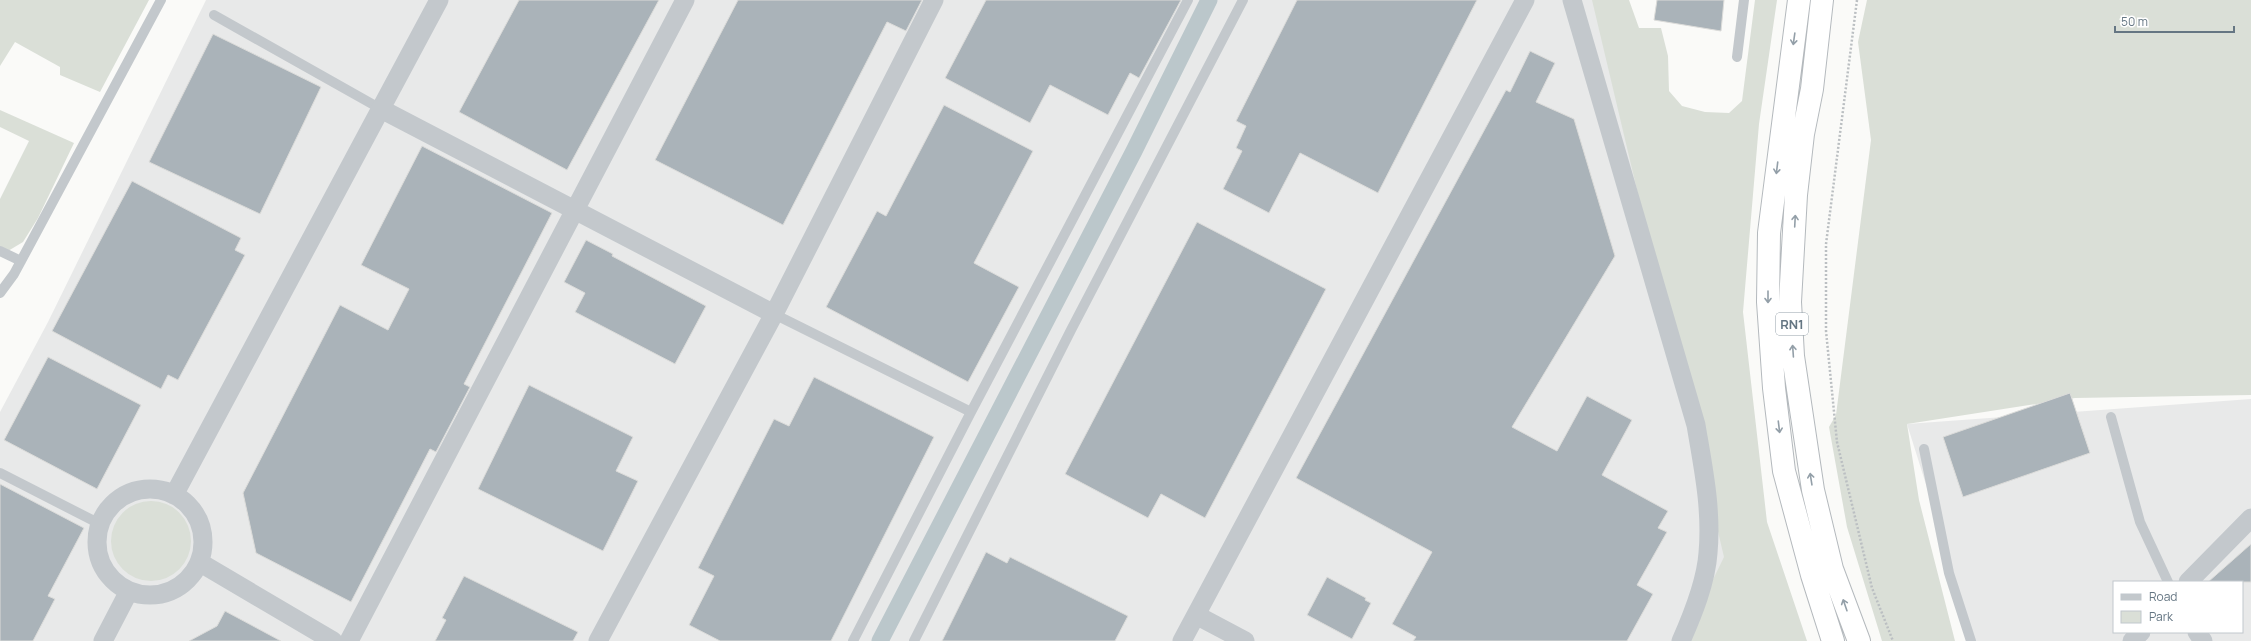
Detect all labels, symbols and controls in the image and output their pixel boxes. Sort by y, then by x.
scale bar [2115,8,2234,34]
text: 50 m [2121,13,2148,30]
one-way arrow [1790,32,1798,45]
one-way arrow [1773,161,1781,174]
one-way arrow [1791,215,1799,228]
one-way arrow [1764,290,1772,303]
road number: RN1 [1776,313,1808,335]
one-way arrow [1790,345,1797,358]
one-way arrow [1775,420,1782,433]
one-way arrow [1807,473,1815,486]
legend [2113,581,2243,633]
text: Road [2149,588,2177,605]
one-way arrow [1841,598,1848,611]
text: Park [2149,608,2174,625]

